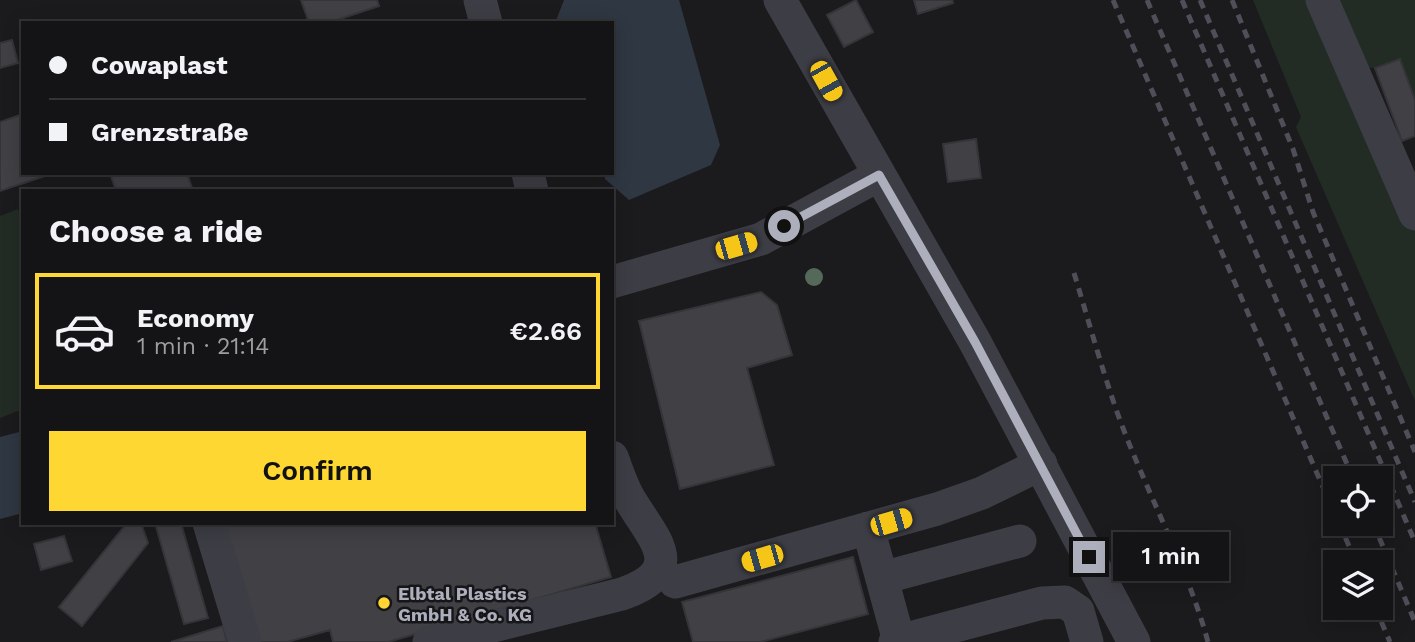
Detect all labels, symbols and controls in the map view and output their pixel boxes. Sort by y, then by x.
text: Cowaplast [91,50,228,80]
car [807,58,846,104]
text: Grenzstraße [91,117,249,147]
route start [768,210,800,242]
text: Choose a ride [49,212,263,250]
car [713,230,760,262]
icon: car [53,300,116,363]
text: Economy [137,303,254,333]
text: €2.66 [509,316,582,346]
text: 1 min · 21:14 [137,333,269,360]
button: Confirm [49,431,586,511]
map controls [1323,466,1393,620]
button: locate [1323,466,1393,536]
car [868,506,915,538]
callout: 1 min [1114,532,1229,582]
route end [1073,541,1105,573]
car [739,542,786,574]
text: 1 min [1141,543,1201,570]
button: layers [1323,550,1393,620]
place label: Elbtal Plastics GmbH & Co. KG [398,583,532,625]
marker: Elbtal Plastics GmbH & Co. KG [376,595,392,611]

